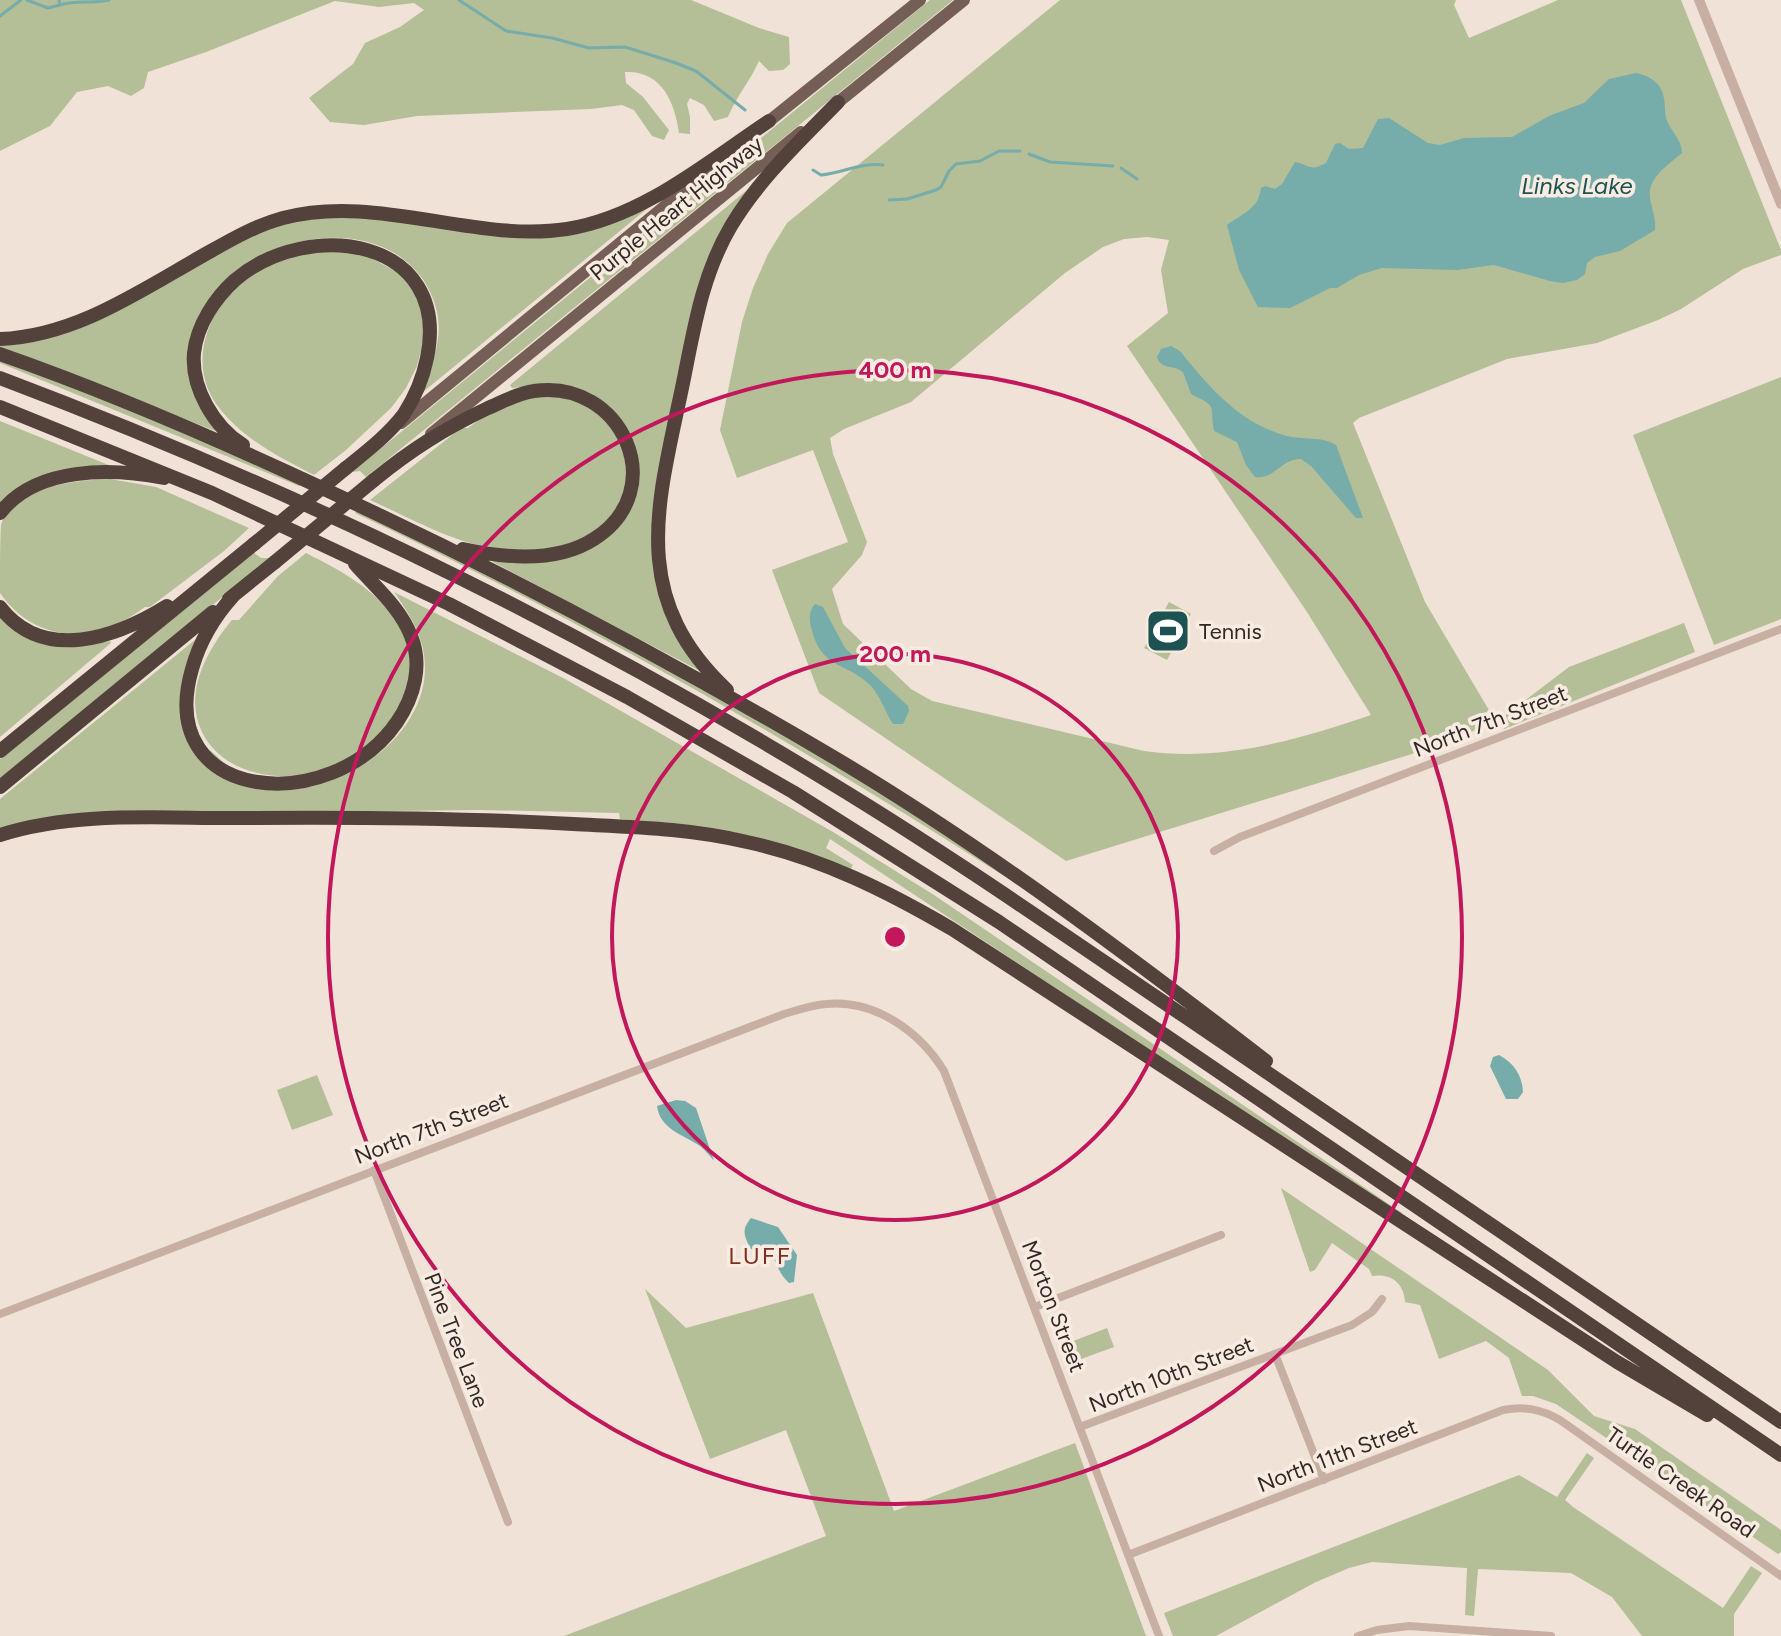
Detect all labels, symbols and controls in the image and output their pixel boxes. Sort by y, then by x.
street label: Purple Heart Highway [584,130,769,286]
water label: Links Lake [1521,171,1633,200]
text: 400 m [859,355,931,384]
sports icon: Tennis [1144,607,1192,655]
place label: Tennis [1199,618,1262,645]
text: 200 m [859,639,931,668]
street label: North 7th Street [1409,680,1571,763]
centre of rings [881,923,909,951]
street label: North 7th Street [350,1087,512,1170]
street label: Morton Street [1016,1236,1091,1376]
district label: LUFF [728,1241,792,1270]
street label: Pine Tree Lane [418,1269,495,1412]
street label: North 10th Street [1085,1331,1257,1418]
street label: North 11th Street [1253,1413,1421,1498]
street label: Turtle Creek Road [1601,1421,1760,1544]

